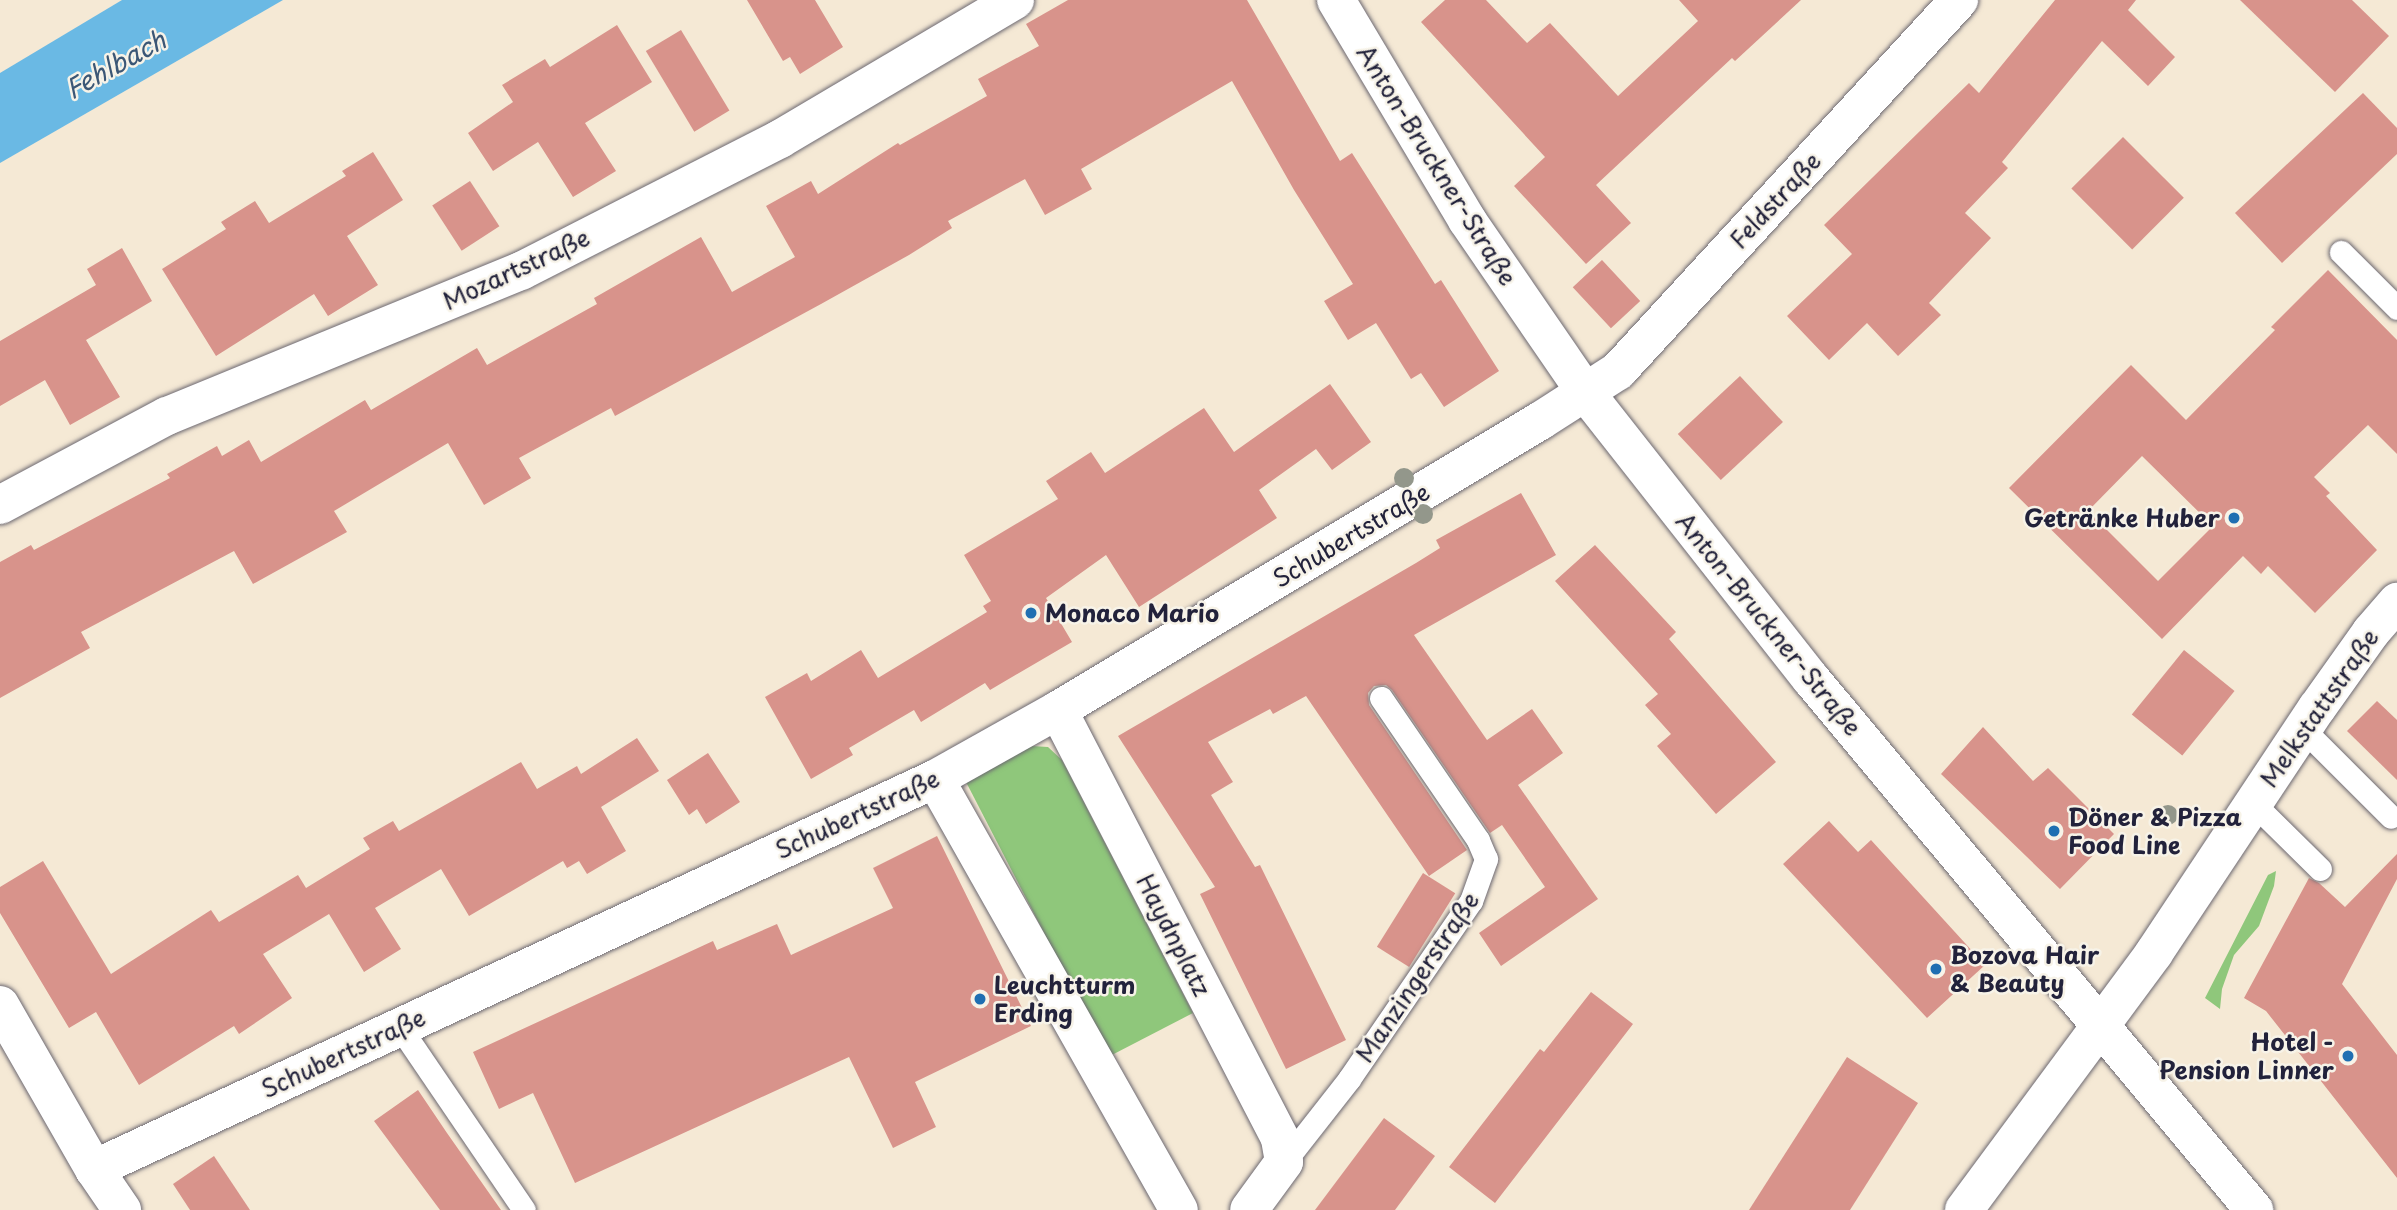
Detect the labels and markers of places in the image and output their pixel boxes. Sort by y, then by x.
place label: Getränke Huber [2022,504,2220,532]
marker: Getränke Huber [2226,510,2242,526]
place label: Monaco Mario [1045,599,1218,627]
marker: Monaco Mario [1023,605,1039,621]
place label: Döner & Pizza Food Line [2068,803,2243,859]
marker: Döner & Pizza Food Line [2046,823,2062,839]
place label: Bozova Hair & Beauty [1950,941,2099,997]
marker: Bozova Hair & Beauty [1928,961,1944,977]
place label: Leuchtturm Erding [994,971,1135,1027]
marker: Leuchtturm Erding [972,991,988,1007]
place label: Hotel - Pension Linner [2158,1028,2334,1084]
marker: Hotel - Pension Linner [2340,1048,2356,1064]

